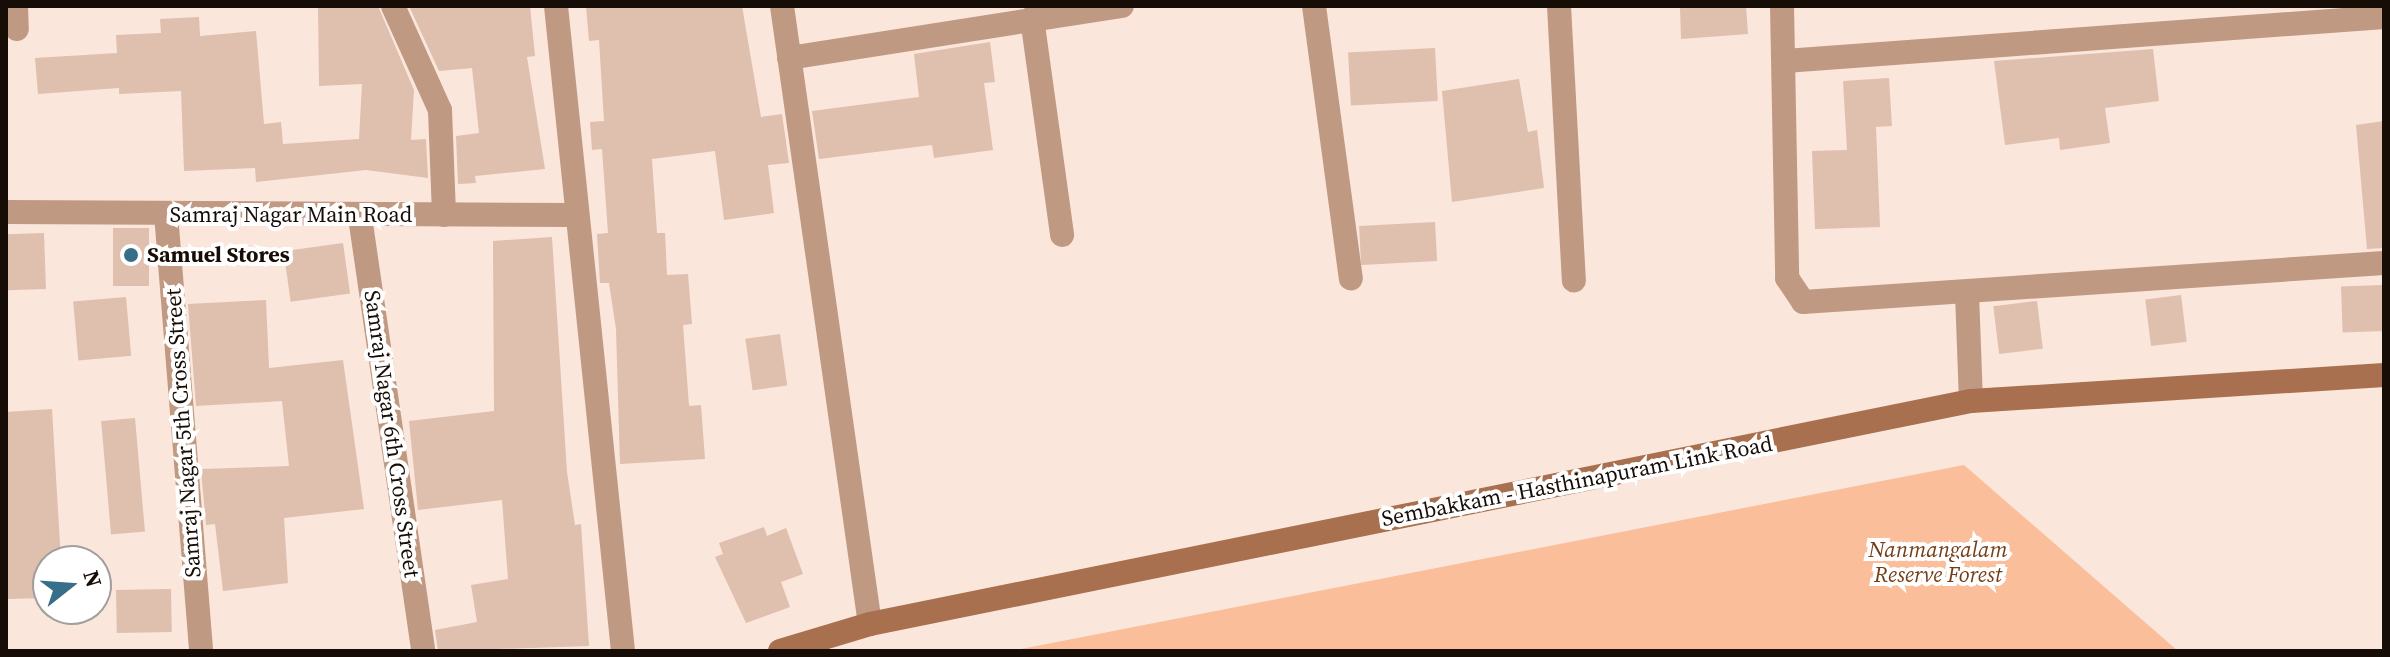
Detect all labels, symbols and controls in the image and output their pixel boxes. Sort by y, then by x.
street label: Samraj Nagar Main Road [170,202,412,228]
place label: Samuel Stores [147,242,290,268]
marker: Samuel Stores [122,246,140,264]
street label: Samraj Nagar 5th Cross Street [160,288,206,578]
street label: Samraj Nagar 6th Cross Street [359,289,425,579]
street label: Sembakkam - Hasthinapuram Link Road [1379,430,1775,532]
park label: Nanmangalam Reserve Forest [1869,536,2007,588]
north arrow [32,545,112,625]
text: N [76,567,110,591]

